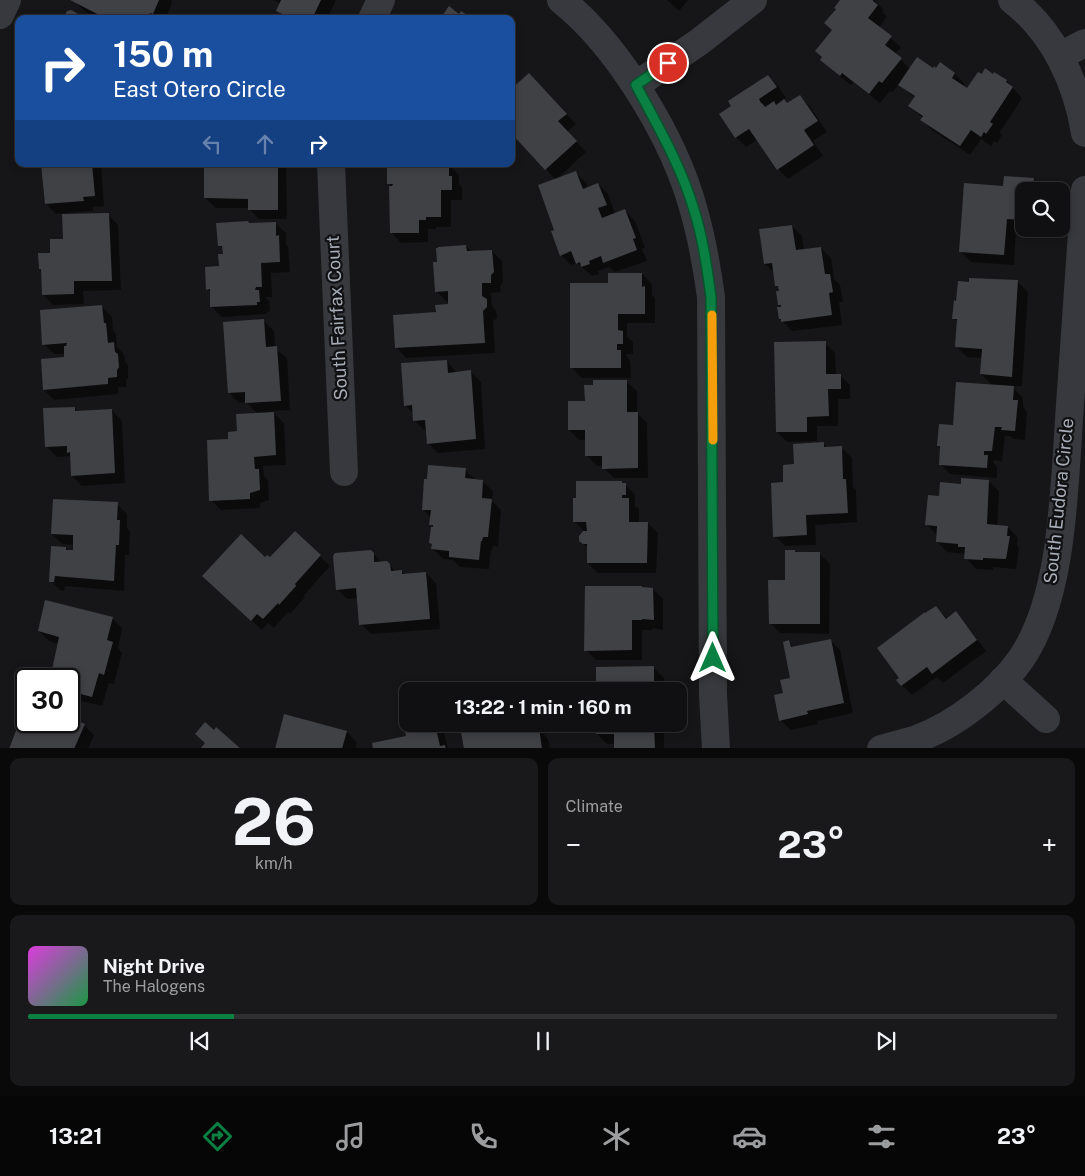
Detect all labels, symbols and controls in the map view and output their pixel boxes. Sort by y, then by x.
text: 150 m [113,34,213,75]
icon: right [30,35,95,100]
pin [647,42,689,84]
icon: arrive [654,49,682,77]
text: East Otero Circle [113,76,286,102]
icon: left [198,130,226,158]
icon: ahead [251,130,279,158]
icon: right [304,130,332,158]
map controls [1015,182,1070,237]
button: search [1015,182,1070,237]
street label: South Fairfax Court [322,235,351,401]
street label: South Eudora Circle [1039,417,1078,585]
position arrow [686,631,738,683]
speed limit sign: 30 [15,668,80,733]
text: 13:22 · 1 min · 160 m [454,696,632,718]
text: 26 [232,783,316,860]
text: Climate [566,797,623,816]
text: 23° [778,822,845,867]
text: − [566,828,581,861]
text: + [1041,828,1057,861]
text: km/h [255,854,293,873]
text: Night Drive [103,955,205,977]
text: The Halogens [103,977,205,996]
icon: previous [186,1027,214,1055]
icon: pause [529,1027,557,1055]
icon: next [872,1027,900,1055]
icon: directions [200,1119,235,1154]
icon: music [333,1119,368,1154]
icon: phone [466,1119,501,1154]
icon: climate [599,1119,634,1154]
icon: car [732,1119,767,1154]
icon: filters [864,1119,899,1154]
text: 13:21 [49,1123,103,1149]
text: 23° [997,1123,1036,1149]

